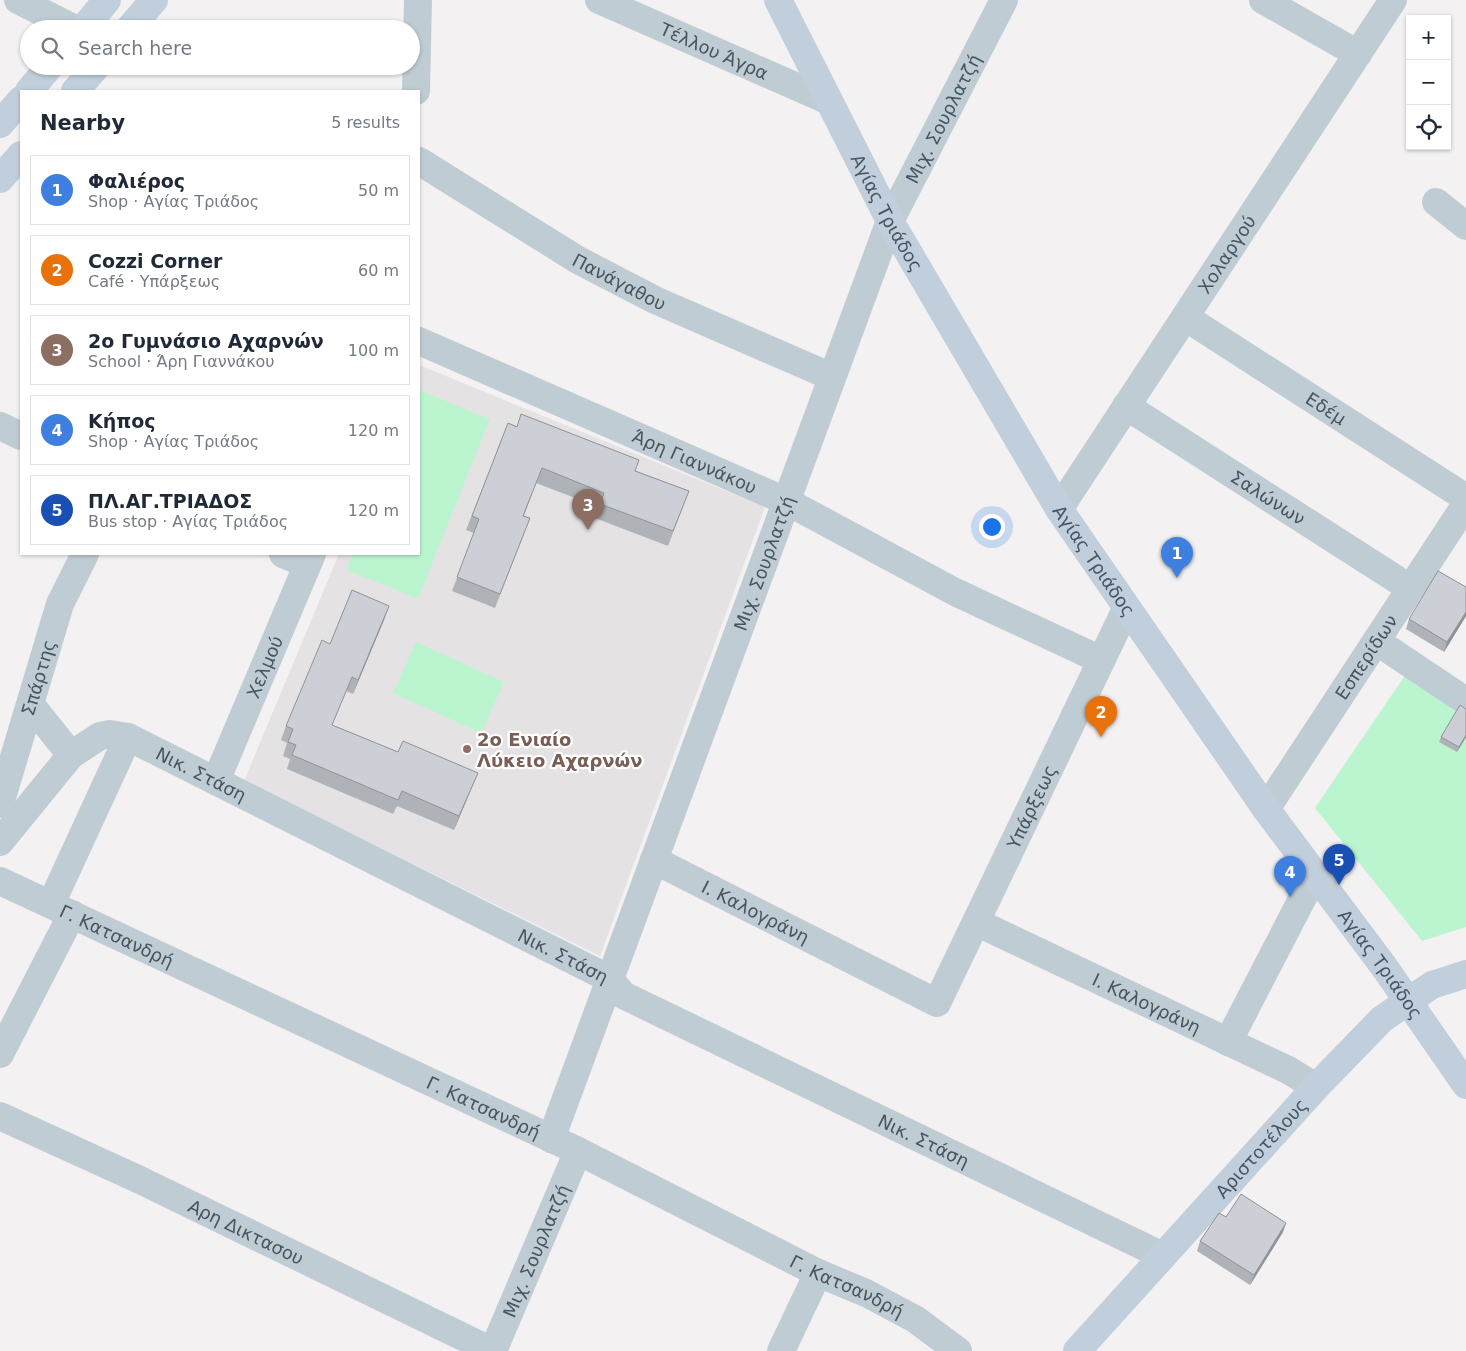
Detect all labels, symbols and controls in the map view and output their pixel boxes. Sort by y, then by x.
map controls [1406,15,1451,150]
button: + [1406,15,1451,60]
street label: Τέλλου Άγρα [656,17,772,84]
search box [20,20,420,75]
icon: search [38,34,66,62]
text: Search here [78,37,192,59]
street label: Μιχ. Σουρλατζή [901,50,985,187]
button: − [1406,60,1451,105]
button: locate [1406,105,1451,150]
text: Nearby [40,111,125,135]
text: 5 results [331,113,400,132]
street label: Αγίας Τριάδος [847,150,928,275]
text: Φαλιέρος [88,170,185,192]
text: 1 [51,181,63,200]
text: 50 m [358,181,399,200]
text: Shop · Αγίας Τριάδος [88,192,259,211]
street label: Χολαργού [1193,211,1260,297]
street label: Πανάγαθου [569,249,669,314]
text: Cozzi Corner [88,250,222,272]
text: 2 [51,261,63,280]
text: 60 m [358,261,399,280]
text: Café · Υπάρξεως [88,272,220,291]
text: 2ο Γυμνάσιο Αχαρνών [88,330,324,352]
text: 3 [51,341,63,360]
text: 100 m [348,341,399,360]
text: School · Άρη Γιαννάκου [88,352,275,371]
street label: Εδέμ [1302,387,1351,429]
text: Κήπος [88,410,156,432]
text: 4 [51,421,63,440]
text: 120 m [348,421,399,440]
street label: Άρη Γιαννάκου [630,425,760,498]
text: Shop · Αγίας Τριάδος [88,432,259,451]
street label: Σαλώνων [1227,466,1309,529]
pin: 3 [572,489,604,530]
text: ΠΛ.ΑΓ.ΤΡΙΑΔΟΣ [88,490,252,512]
street label: Μιχ. Σουρλατζή [729,493,798,633]
text: 5 [51,501,63,520]
text: 120 m [348,501,399,520]
street label: Αγίας Τριάδος [1049,501,1140,620]
text: Bus stop · Αγίας Τριάδος [88,512,288,531]
your location [979,514,1005,540]
pin: 1 [1161,537,1193,578]
street label: Εσπερίδων [1330,610,1401,703]
street label: Χελμού [242,632,287,701]
street label: Σπάρτης [17,637,59,718]
pin: 2 [1085,696,1117,737]
place label: 2ο Ενιαίο Λύκειο Αχαρνών [477,729,643,771]
street label: Νικ. Στάση [153,742,250,805]
marker: 2ο Ενιαίο Λύκειο Αχαρνών [461,743,473,755]
street label: Υπάρξεως [1002,761,1060,853]
pin: 5 [1323,844,1355,885]
pin: 4 [1274,856,1306,897]
street label: Ι. Καλογράνη [699,876,813,947]
street label: Γ. Κατσανδρή [57,900,177,971]
street label: Αγίας Τριάδος [1334,905,1427,1023]
street label: Νικ. Στάση [515,924,612,987]
street label: Ι. Καλογράνη [1089,968,1204,1038]
street label: Γ. Κατσανδρή [424,1071,544,1143]
street label: Αριστοτέλους [1211,1094,1311,1202]
street label: Νικ. Στάση [875,1110,973,1171]
street label: Μιχ. Σουρλατζή [498,1181,573,1320]
street label: Αρη Δικτασου [185,1195,307,1268]
street label: Γ. Κατσανδρή [787,1250,908,1322]

